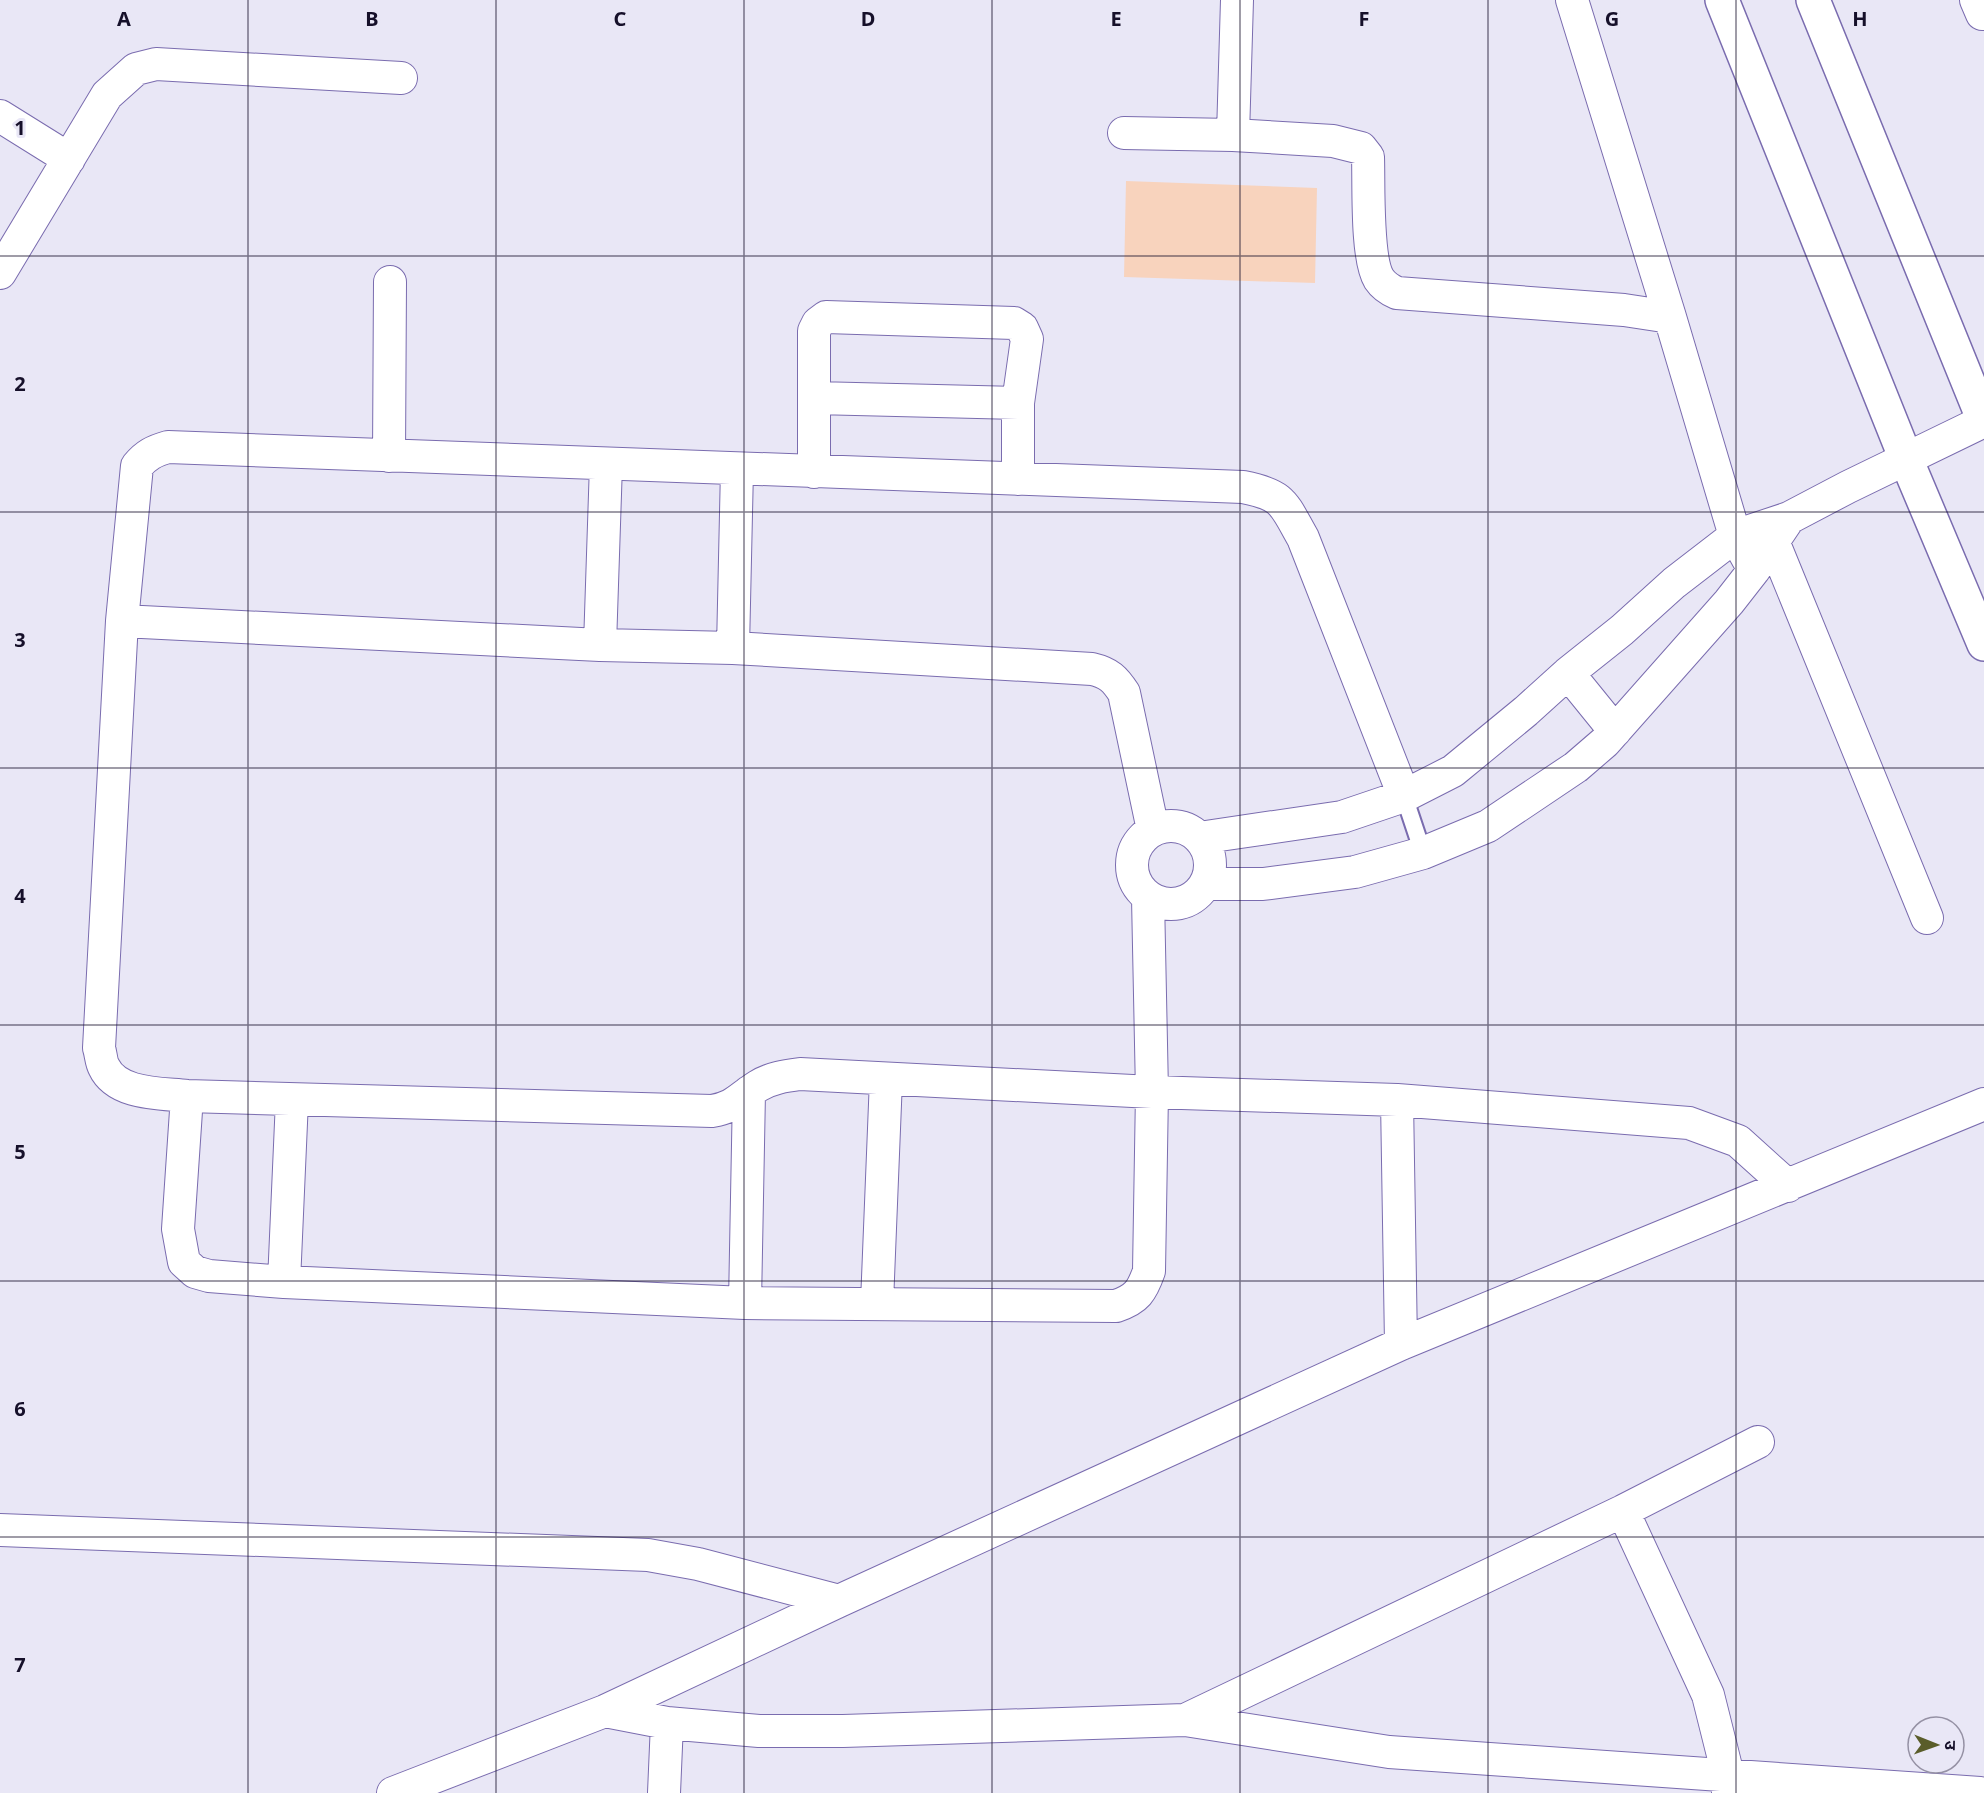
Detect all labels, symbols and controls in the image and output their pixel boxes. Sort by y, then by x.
text: A [117,5,131,32]
text: B [365,5,379,32]
text: C [614,5,627,32]
text: D [861,5,875,32]
text: E [1110,5,1122,32]
text: F [1359,5,1369,32]
text: G [1605,5,1619,32]
text: H [1852,5,1868,32]
text: 1 [14,114,26,141]
text: 2 [14,370,26,397]
text: 3 [14,626,26,653]
text: 4 [14,882,26,909]
text: 5 [14,1138,26,1165]
text: 6 [14,1395,26,1422]
text: 7 [14,1651,26,1678]
north arrow [1906,1715,1966,1775]
text: उ [1940,1740,1962,1751]

